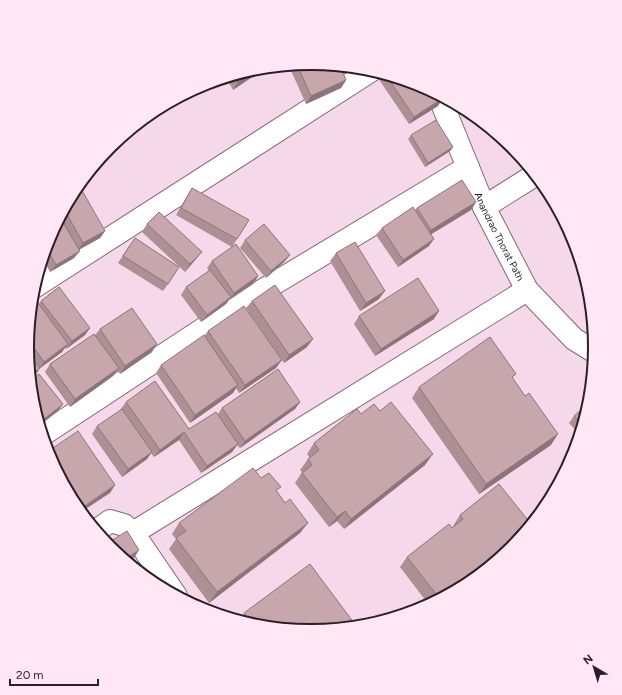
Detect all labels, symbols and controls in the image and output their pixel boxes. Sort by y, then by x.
street label: Anandrao Thorat Path [472,190,528,283]
north arrow [574,647,614,687]
text: N [581,652,596,667]
scale bar [10,661,98,687]
text: 20 m [16,668,44,682]

